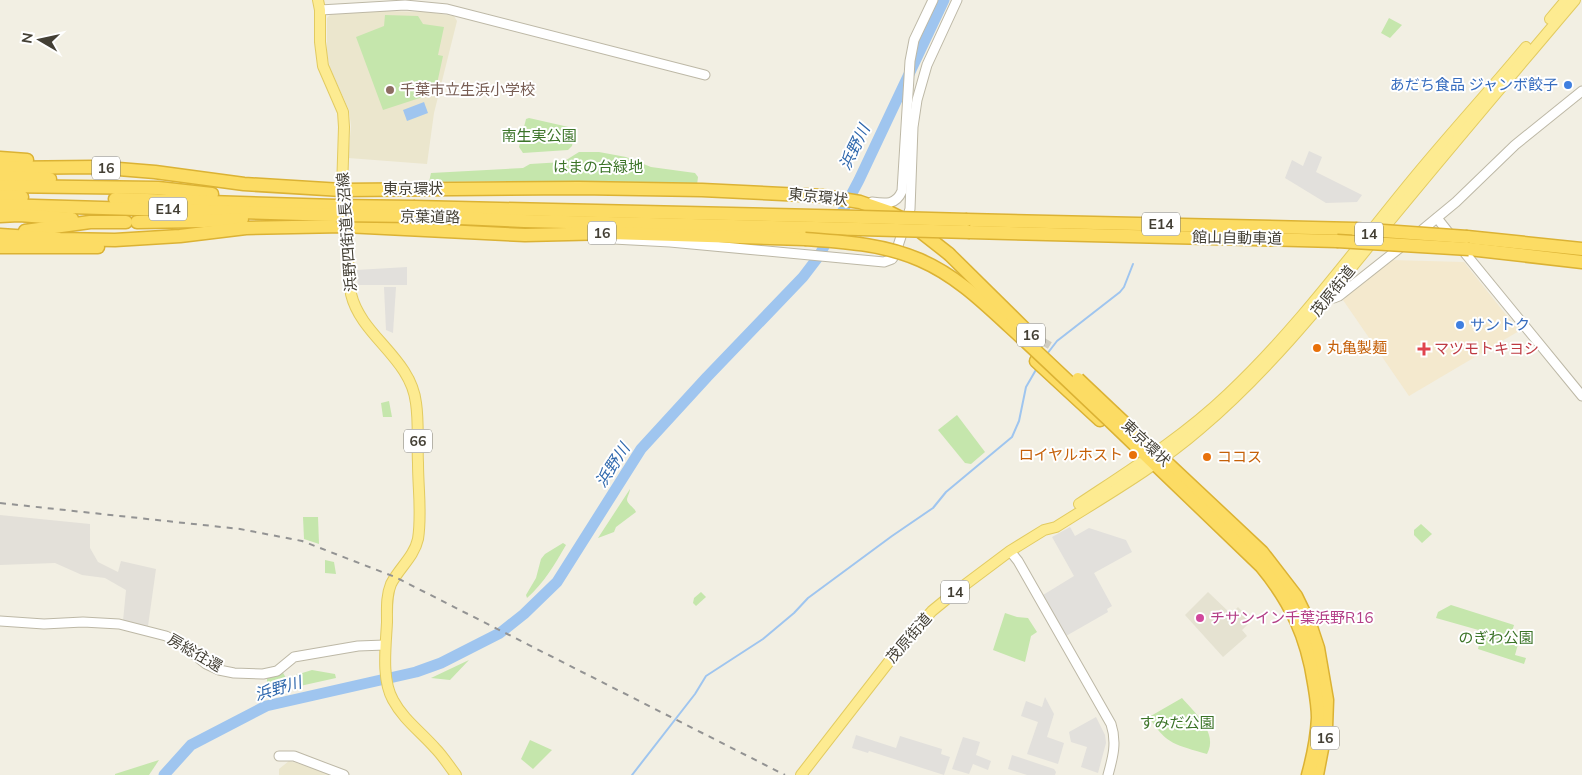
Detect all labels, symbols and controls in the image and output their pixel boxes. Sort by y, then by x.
north arrow [15,15,65,65]
text: N [17,31,37,45]
place label: あだち食品 ジャンボ餃子 [1390,75,1558,94]
marker: あだち食品 ジャンボ餃子 [1562,79,1574,91]
place label: 千葉市立生浜小学校 [400,80,535,99]
marker: 千葉市立生浜小学校 [384,84,396,96]
water label: 浜野川 [834,119,874,173]
park label: 南生実公園 [501,126,577,145]
road number: 16 [92,156,120,180]
park label: はまの台緑地 [553,157,643,176]
street label: 浜野四街道長沼線 [333,172,360,293]
street label: 東京環状 [383,179,443,198]
street label: 東京環状 [787,184,849,209]
road number: E14 [149,198,187,220]
street label: 京葉道路 [400,206,460,227]
road number: E14 [1142,212,1180,235]
road number: 16 [588,222,616,244]
road number: 14 [1355,222,1383,245]
street label: 館山自動車道 [1192,227,1282,248]
street label: 茂原街道 [1306,261,1359,320]
place label: サントク [1470,315,1530,334]
marker: サントク [1454,319,1466,331]
road number: 16 [1017,324,1045,346]
place label: 丸亀製麺 [1327,338,1387,357]
place label: マツモトキヨシ [1434,339,1539,358]
marker: 丸亀製麺 [1311,342,1323,354]
marker: マツモトキヨシ [1418,343,1430,355]
street label: 東京環状 [1118,415,1175,470]
road number: 66 [404,430,432,452]
water label: 浜野川 [591,438,635,491]
place label: ロイヤルホスト [1018,445,1123,464]
place label: ココス [1217,447,1262,466]
marker: ロイヤルホスト [1127,449,1139,461]
marker: ココス [1201,451,1213,463]
road number: 14 [941,580,969,604]
place label: チサンイン千葉浜野R16 [1210,608,1373,627]
street label: 茂原街道 [882,609,935,667]
marker: チサンイン千葉浜野R16 [1194,612,1206,624]
park label: のぎわ公園 [1458,628,1534,647]
street label: 房総往還 [165,629,226,676]
water label: 浜野川 [252,671,306,704]
park label: すみだ公園 [1139,713,1215,732]
road number: 16 [1311,726,1339,750]

